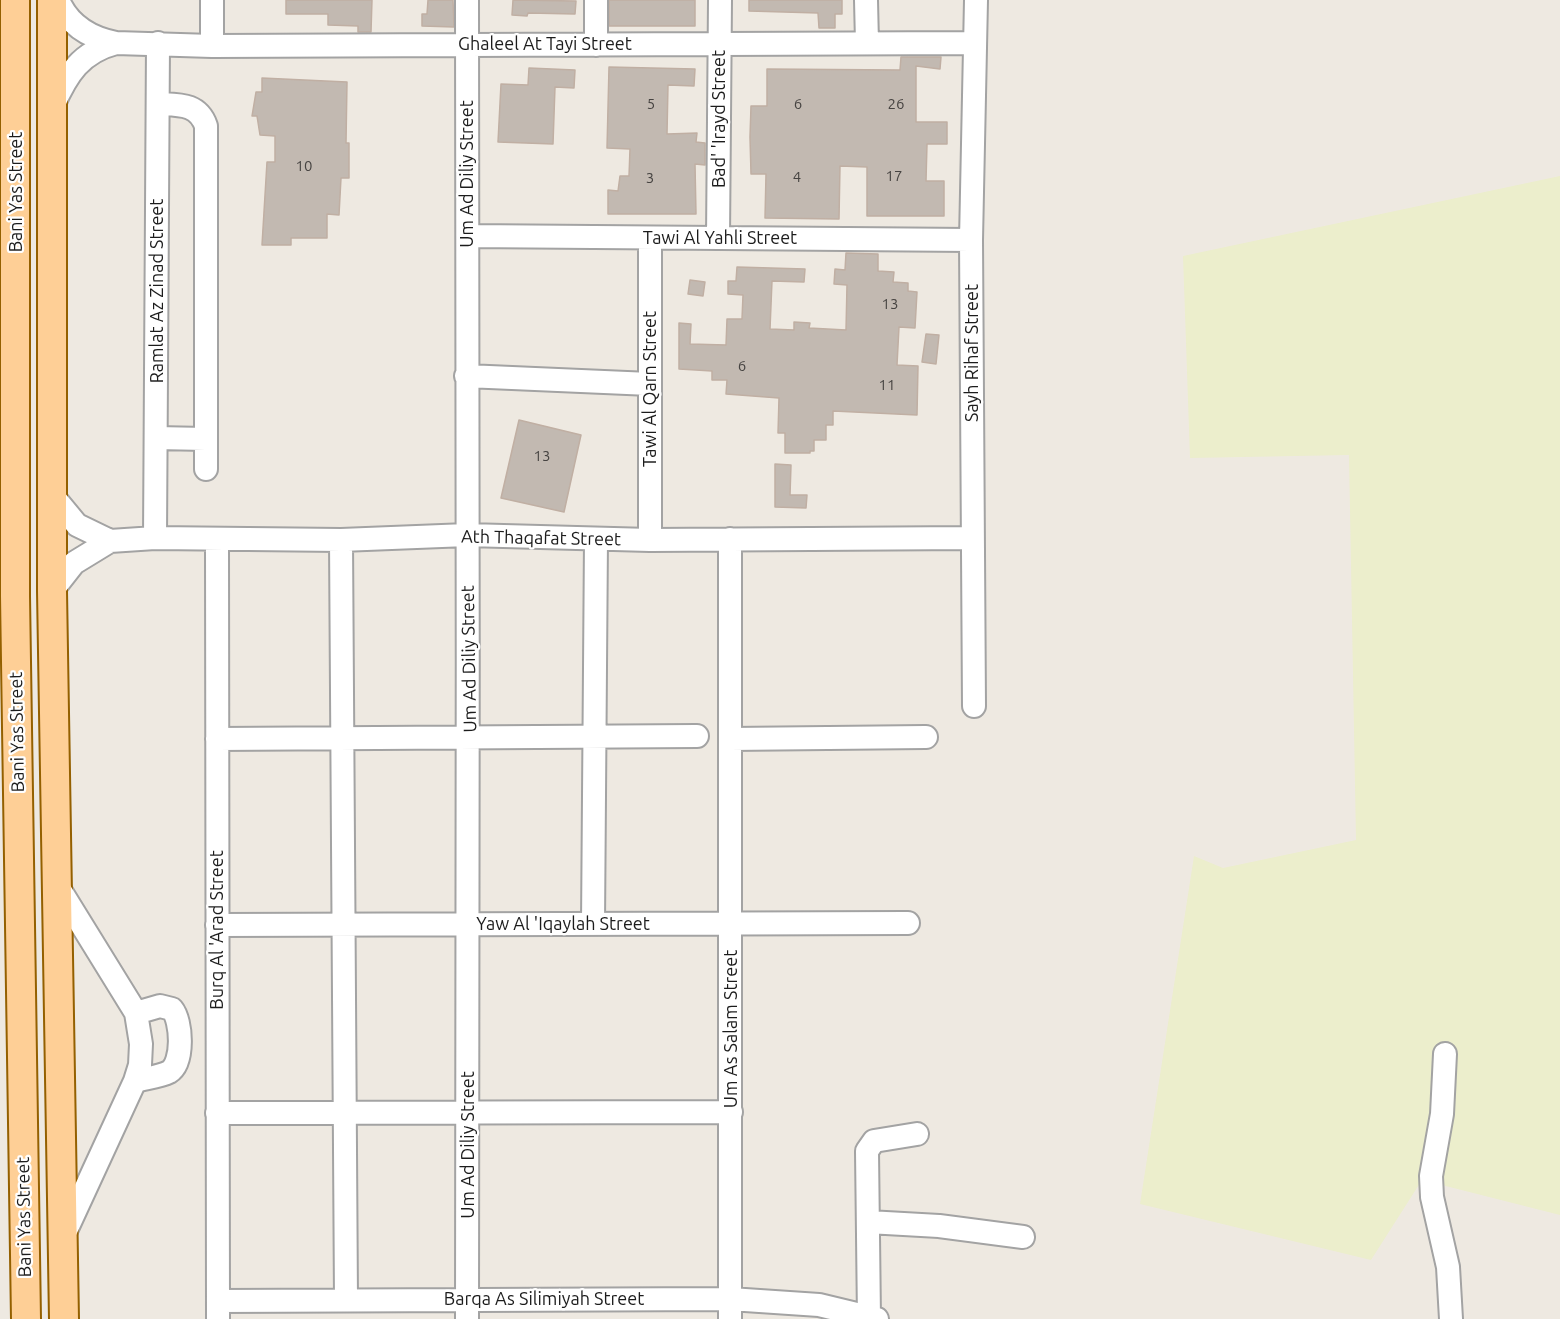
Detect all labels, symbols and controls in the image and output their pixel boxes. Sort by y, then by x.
street label: Ghaleel At Tayi Street [458,33,632,55]
street label: Bad' 'Irayd Street [708,50,730,188]
house number: 5 [647,95,655,113]
house number: 6 [794,95,802,113]
house number: 26 [888,95,904,113]
street label: Um Ad Diliy Street [456,100,478,248]
street label: Bani Yas Street [5,132,27,252]
house number: 10 [296,157,312,175]
house number: 17 [886,167,902,185]
house number: 4 [793,168,801,186]
house number: 3 [646,169,654,187]
street label: Ramlat Az Zinad Street [146,199,168,383]
street label: Tawi Al Yahli Street [643,227,797,249]
street label: Sayh Rihaf Street [961,284,983,422]
house number: 13 [882,295,898,313]
street label: Tawi Al Qarn Street [639,311,661,467]
house number: 6 [738,357,746,375]
house number: 11 [879,376,895,394]
house number: 13 [534,447,550,465]
street label: Ath Thaqafat Street [461,526,621,550]
street label: Um Ad Diliy Street [457,585,481,733]
street label: Bani Yas Street [5,671,29,793]
street label: Burq Al 'Arad Street [206,850,228,1010]
street label: Yaw Al 'Iqaylah Street [476,913,650,935]
street label: Um As Salam Street [720,950,742,1108]
street label: Um Ad Diliy Street [457,1071,479,1219]
street label: Bani Yas Street [12,1156,36,1278]
street label: Barqa As Silimiyah Street [444,1288,644,1310]

